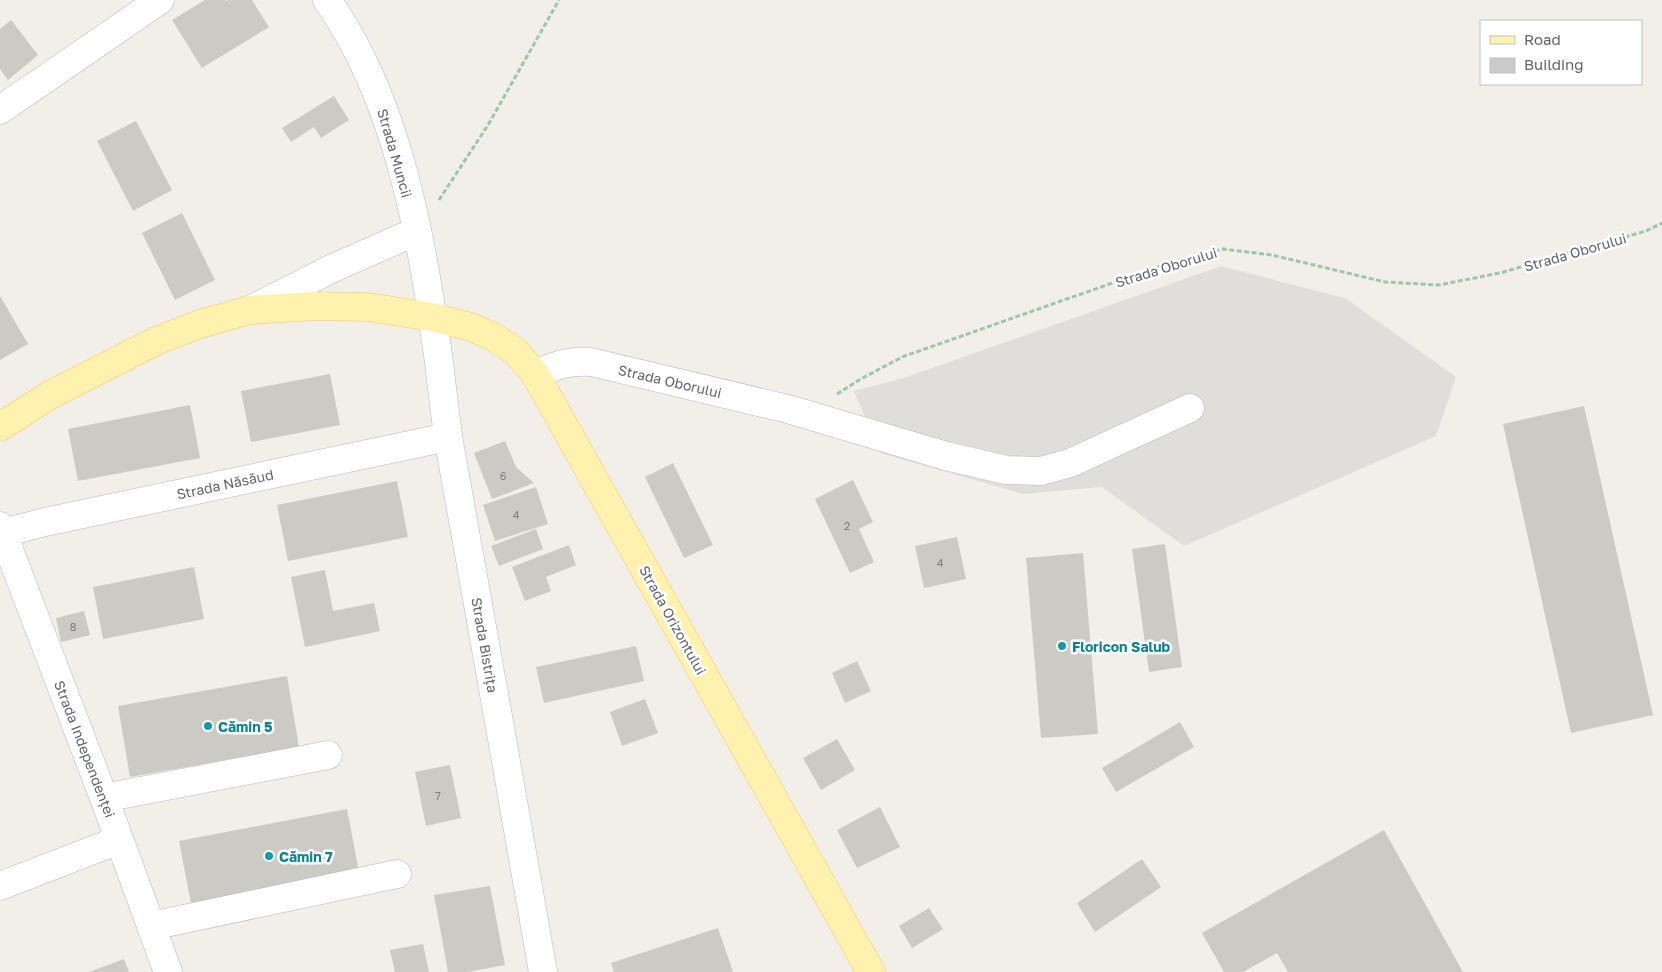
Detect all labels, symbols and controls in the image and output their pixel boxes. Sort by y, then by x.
legend [1480,20,1642,85]
text: Road [1524,30,1561,48]
text: Building [1524,55,1584,73]
street label: Strada Muncii [374,107,416,199]
street label: Strada Oborului [1522,229,1628,275]
street label: Strada Oborului [1113,243,1219,291]
street label: Strada Oborului [617,361,723,401]
street label: Strada Năsăud [175,465,275,503]
house number: 6 [500,469,507,482]
house number: 4 [513,508,520,521]
house number: 2 [844,519,850,532]
house number: 4 [937,556,944,569]
street label: Strada Orizontului [636,563,710,677]
street label: Strada Bistrița [468,596,502,694]
house number: 8 [70,620,77,633]
place label: Floricon Salub [1072,638,1171,655]
marker: Floricon Salub [1056,640,1068,652]
street label: Strada Independenței [51,678,119,820]
place label: Cămin 5 [218,718,273,735]
marker: Cămin 5 [202,720,214,732]
house number: 7 [435,789,441,802]
place label: Cămin 7 [279,848,333,865]
marker: Cămin 7 [263,850,275,862]

